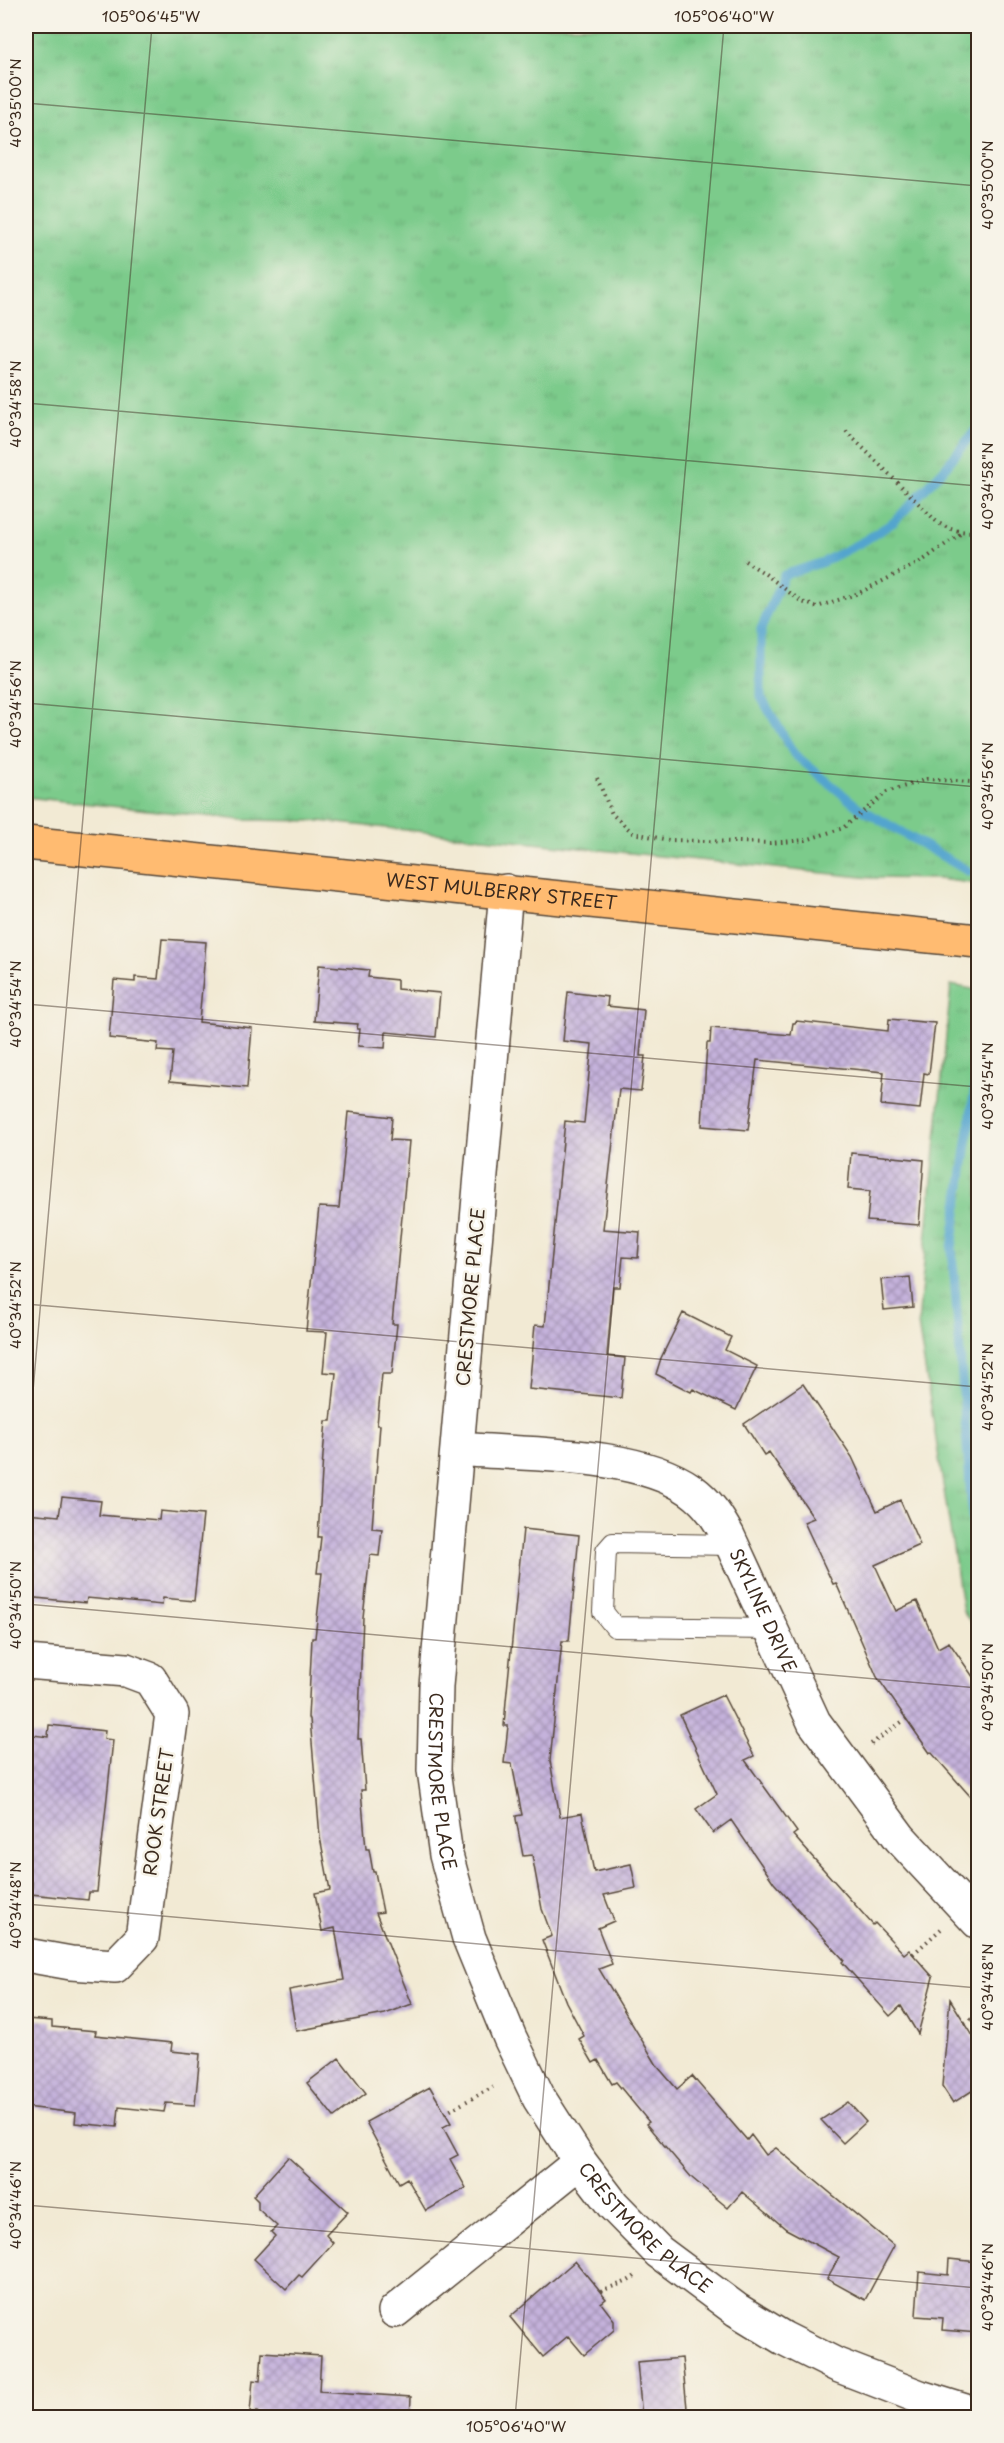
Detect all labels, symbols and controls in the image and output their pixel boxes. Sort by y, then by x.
text: 105°06'45"W [102,4,201,27]
text: 105°06'40"W [674,4,775,27]
text: 40°35'00"N [3,58,26,148]
text: 40°35'00"N [975,140,998,230]
text: 40°34'58"N [3,360,26,448]
text: 40°34'58"N [975,442,998,530]
text: 40°34'56"N [3,660,26,748]
text: 40°34'56"N [975,742,998,830]
street label: WEST MULBERRY STREET [385,865,619,916]
text: 40°34'54"N [3,960,26,1048]
text: 40°34'54"N [975,1042,998,1130]
street label: CRESTMORE PLACE [448,1207,491,1387]
text: 40°34'52"N [3,1261,26,1349]
text: 40°34'52"N [975,1343,998,1431]
street label: SKYLINE DRIVE [724,1544,804,1676]
text: 40°34'50"N [3,1561,26,1649]
text: 40°34'50"N [975,1643,998,1731]
street label: CRESTMORE PLACE [422,1692,465,1873]
street label: ROOK STREET [135,1746,180,1877]
text: 40°34'48"N [3,1861,26,1949]
text: 40°34'48"N [975,1943,998,2031]
street label: CRESTMORE PLACE [573,2156,718,2299]
text: 40°34'46"N [3,2161,26,2249]
text: 40°34'46"N [975,2243,998,2331]
text: 105°06'40"W [466,2414,567,2437]

